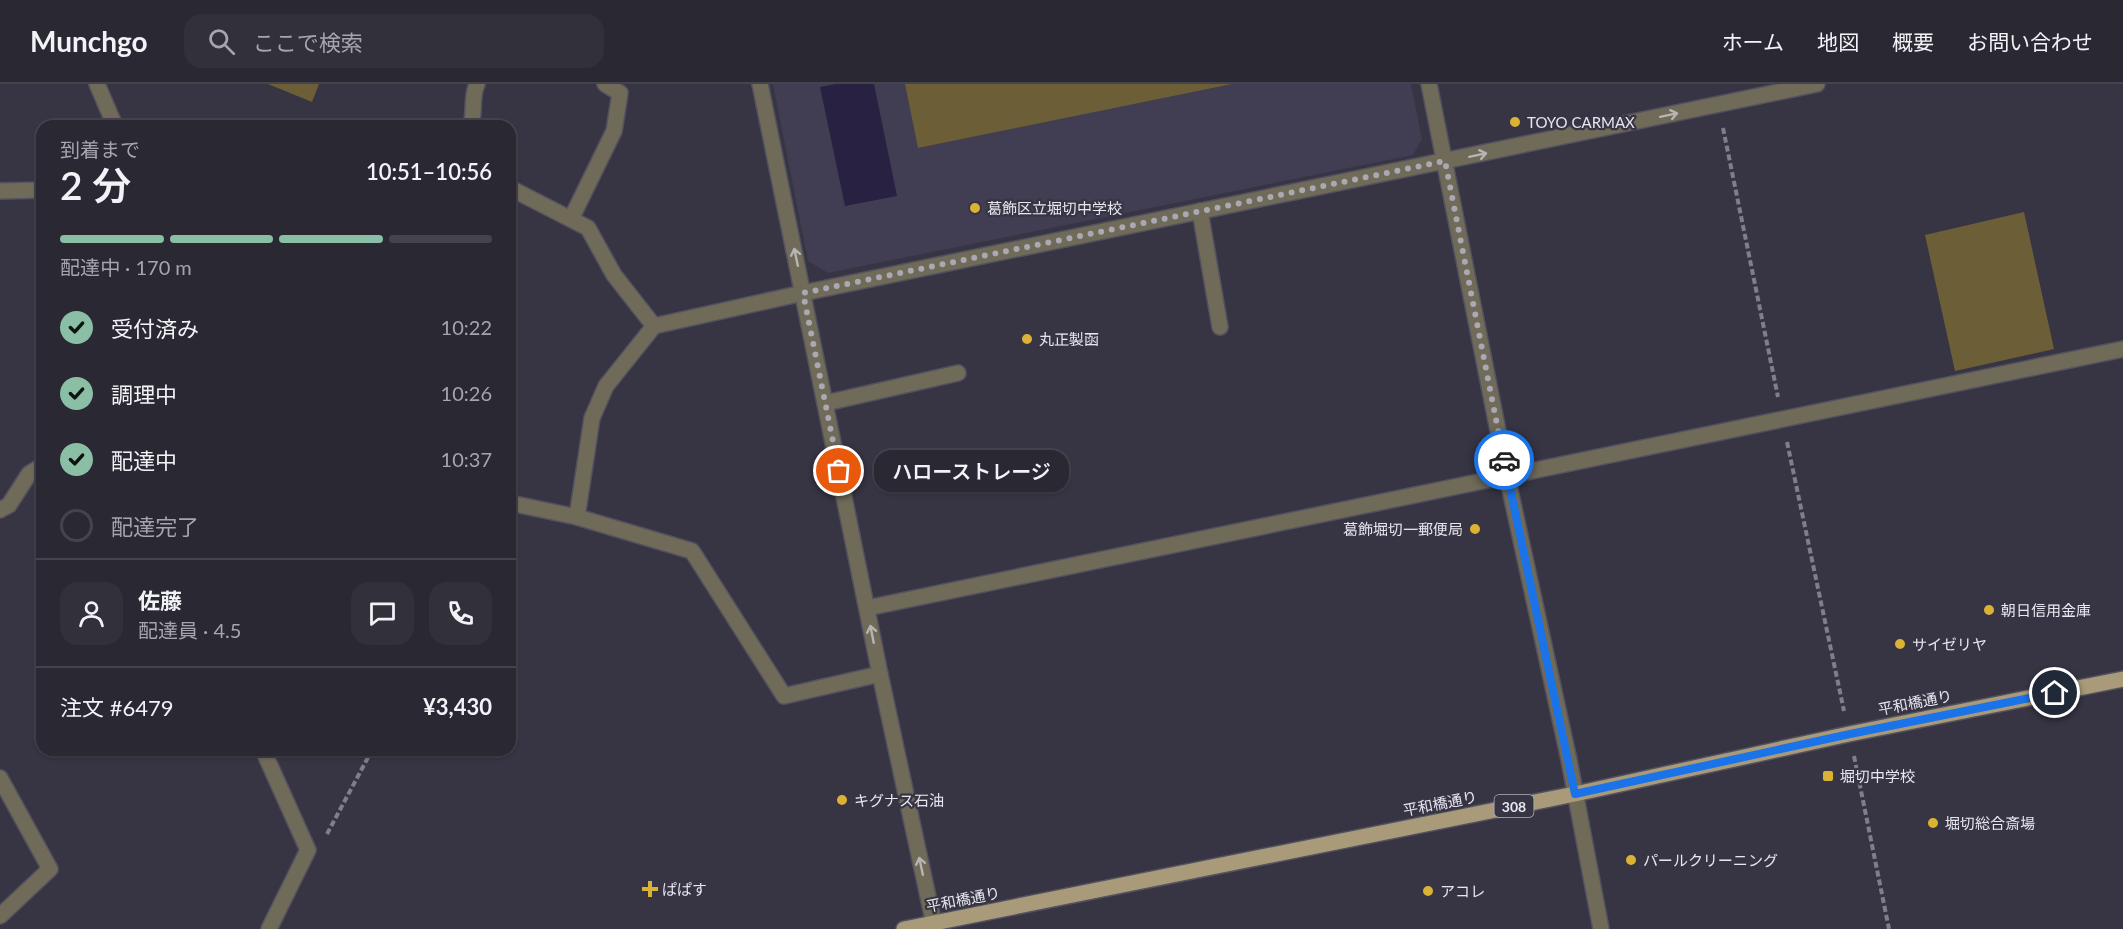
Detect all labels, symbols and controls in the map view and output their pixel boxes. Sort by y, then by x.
search box [184,14,604,68]
text: Munchgo [30,24,148,58]
icon: search [205,25,238,58]
text: ここで検索 [253,29,363,56]
text: ホーム [1722,29,1784,54]
text: 地図 [1817,29,1859,54]
text: 概要 [1892,29,1934,54]
text: お問い合わせ [1967,29,2093,54]
one-way arrow [1658,109,1678,120]
place label: TOYO CARMAX [1527,113,1635,131]
marker: TOYO CARMAX [1508,115,1522,129]
text: 到着まで [60,137,140,161]
one-way arrow [1468,148,1487,160]
text: 10:51–10:56 [366,158,492,185]
text: 2 分 [60,162,131,208]
place label: 葛飾区立堀切中学校 [987,199,1122,217]
marker: 葛飾区立堀切中学校 [968,201,982,215]
one-way arrow [790,248,801,268]
text: 配達中 · 170 m [60,255,192,279]
icon: check [60,311,93,344]
text: 受付済み [111,315,199,342]
text: 10:22 [441,315,492,339]
place label: 丸正製函 [1039,330,1099,348]
marker: 丸正製函 [1020,332,1034,346]
icon: check [60,377,93,410]
text: 調理中 [111,381,177,408]
text: 10:26 [441,381,492,405]
courier [1474,430,1534,490]
icon: check [60,443,93,476]
icon: car [1488,444,1521,477]
pin [813,445,864,496]
text: 配達中 [111,447,177,474]
text: 10:37 [441,447,492,471]
callout: ハローストレージ [875,450,1070,492]
icon: bag [822,454,855,487]
text: ハローストレージ [892,459,1051,483]
text: 配達完了 [111,513,199,540]
place label: 葛飾堀切一郵便局 [1343,520,1463,538]
marker: 葛飾堀切一郵便局 [1468,522,1482,536]
button: person [60,582,123,645]
button: chat [351,582,414,645]
button: phone [429,582,492,645]
text: 佐藤 [138,587,182,614]
place label: 朝日信用金庫 [2001,601,2091,619]
marker: 朝日信用金庫 [1982,603,1996,617]
text: 配達員 · 4.5 [138,618,241,642]
one-way arrow [866,624,877,644]
place label: サイゼリヤ [1912,635,1987,653]
marker: サイゼリヤ [1893,637,1907,651]
pin [2029,667,2080,718]
icon: home [2038,676,2071,709]
street label: 平和橋通り [1876,686,1954,718]
text: ¥3,430 [423,693,492,720]
text: 注文 #6479 [60,694,173,721]
place label: 堀切中学校 [1840,767,1915,785]
marker: 堀切中学校 [1821,769,1835,783]
street label: 平和橋通り [1401,787,1479,819]
place label: キグナス石油 [854,791,944,809]
marker: キグナス石油 [835,793,849,807]
road number: 308 [1494,795,1534,817]
place label: 堀切総合斎場 [1945,814,2035,832]
marker: 堀切総合斎場 [1926,816,1940,830]
place label: パールクリーニング [1643,851,1778,869]
marker: パールクリーニング [1624,853,1638,867]
one-way arrow [915,856,926,876]
place label: ぱぱす [662,880,707,898]
marker: ぱぱす [643,882,657,896]
place label: アコレ [1440,882,1485,900]
street label: 平和橋通り [924,883,1002,915]
marker: アコレ [1421,884,1435,898]

